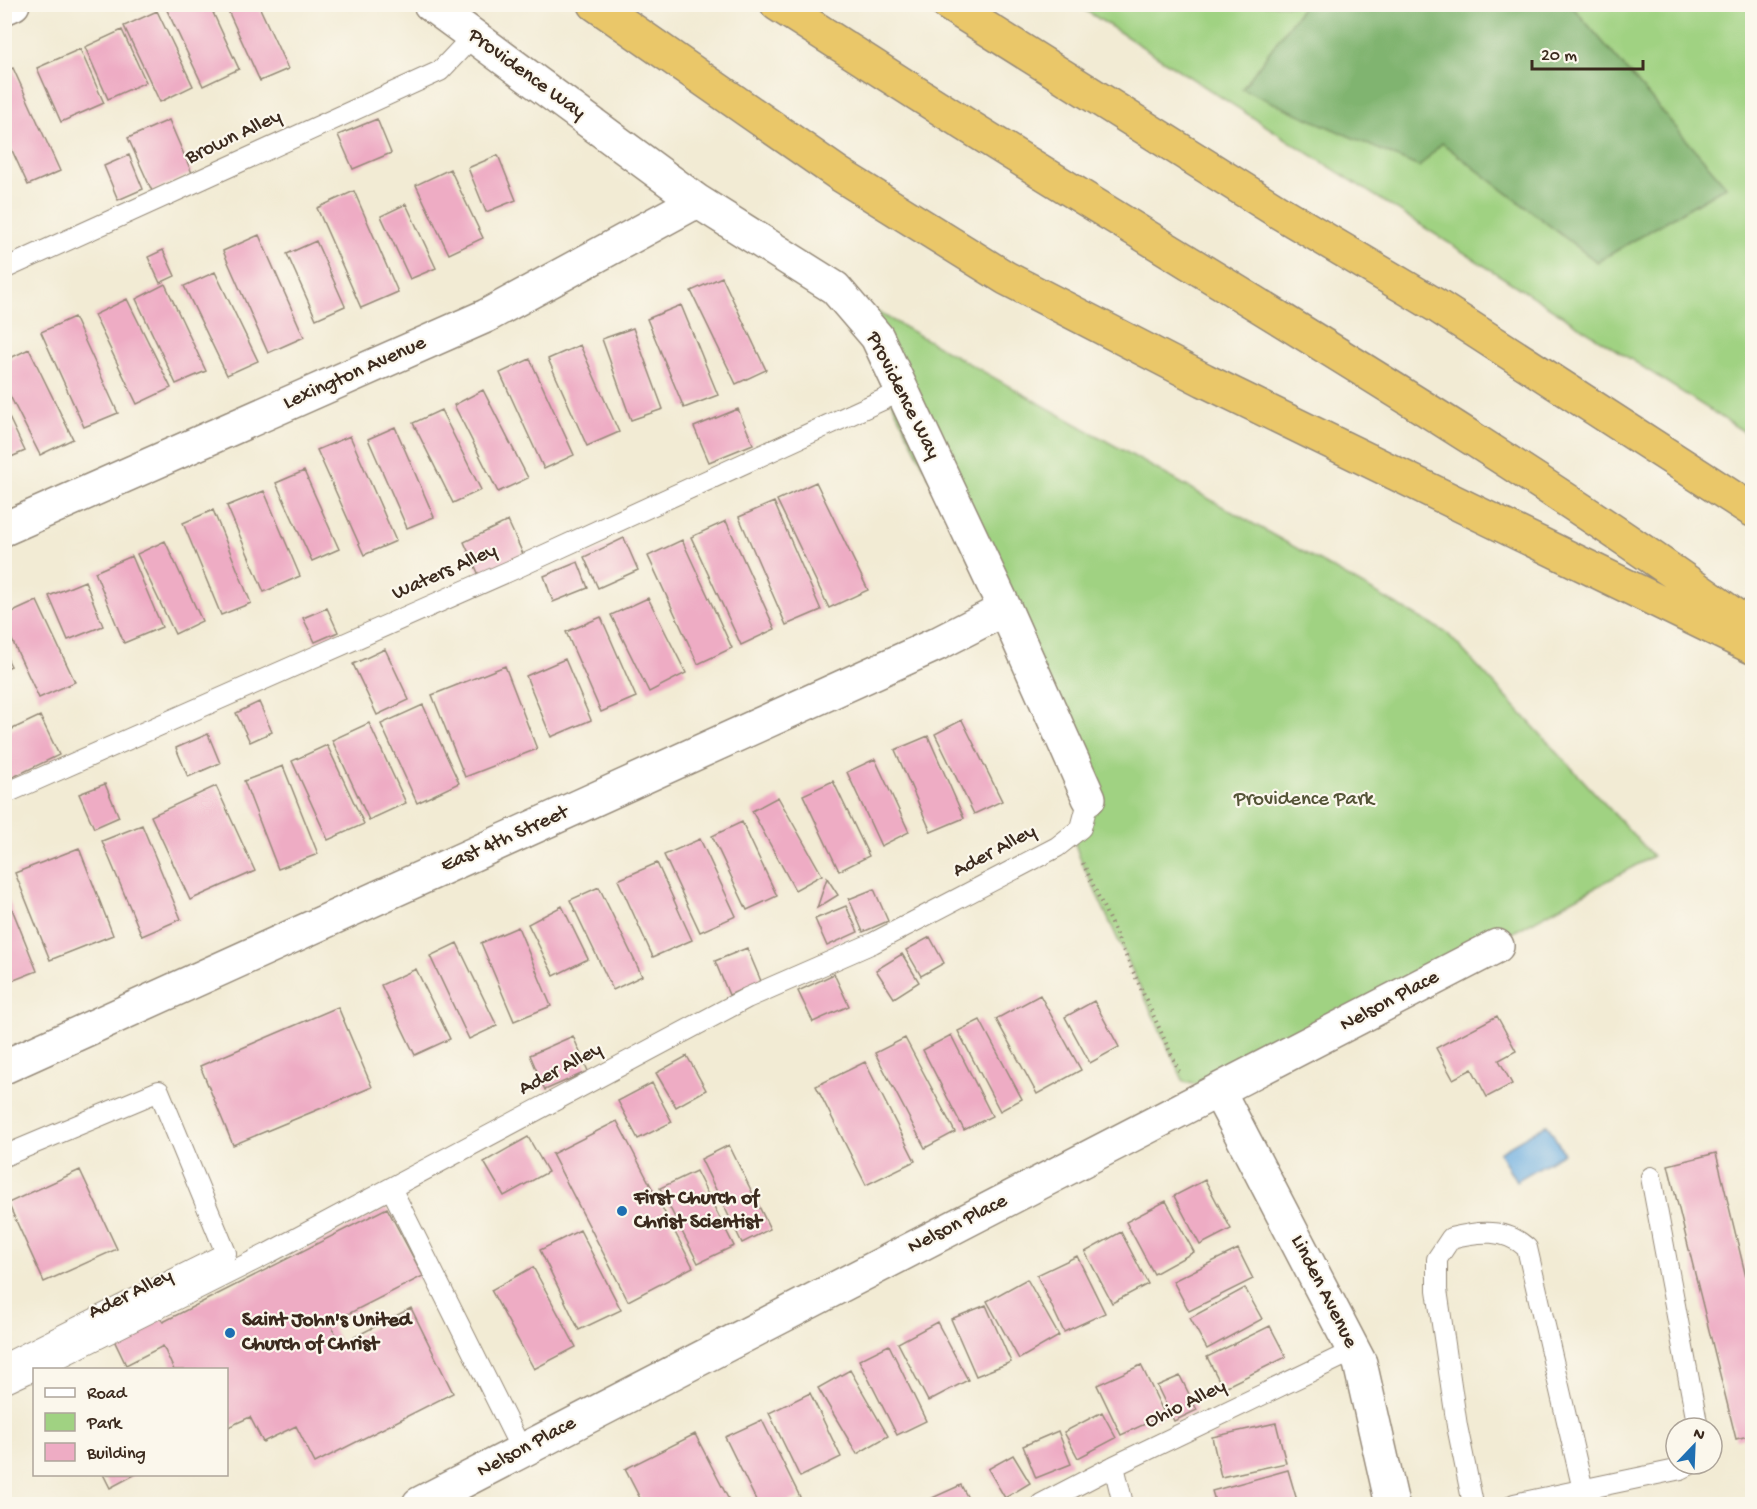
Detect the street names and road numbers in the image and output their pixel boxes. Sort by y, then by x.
street label: Providence Way [461,23,590,126]
street label: Brown Alley [181,105,286,172]
street label: Providence Way [859,327,945,464]
street label: Lexington Avenue [280,331,431,417]
street label: Waters Alley [389,539,501,607]
street label: East 4th Street [437,800,575,879]
street label: Ader Alley [949,820,1041,884]
street label: Nelson Place [1336,965,1445,1039]
street label: Ader Alley [515,1038,607,1102]
street label: Nelson Place [904,1189,1013,1261]
street label: Linden Avenue [1284,1231,1363,1354]
street label: Ader Alley [85,1264,177,1326]
street label: Ohio Alley [1141,1375,1231,1435]
street label: Nelson Place [473,1411,582,1485]

